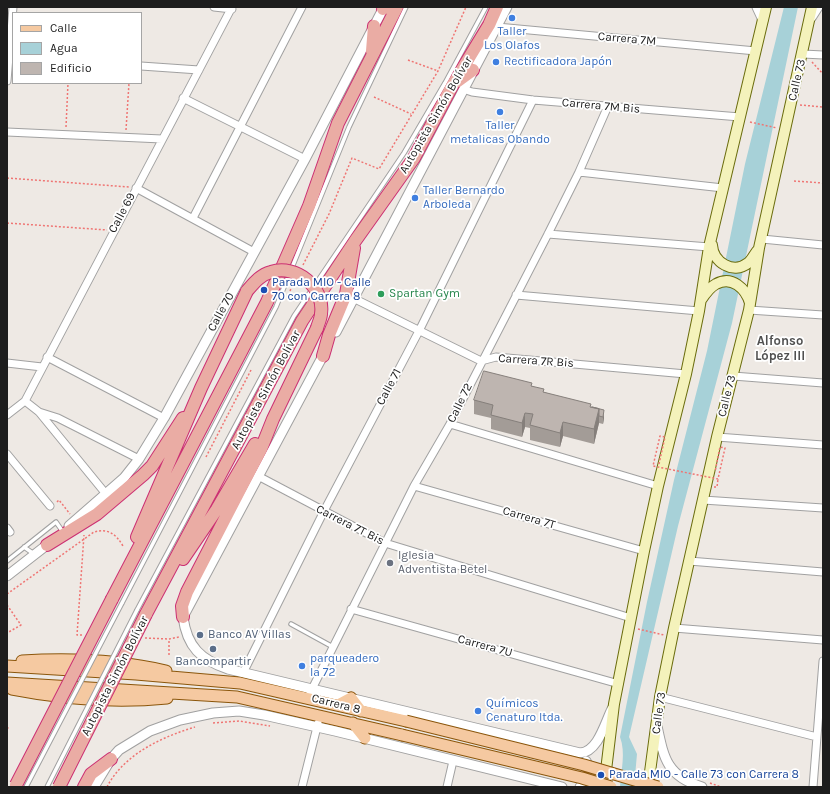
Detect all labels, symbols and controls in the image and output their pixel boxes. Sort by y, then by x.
legend [12,12,142,84]
marker: Taller Los Olafos [507,13,517,23]
text: Calle [50,21,77,35]
place label: Taller Los Olafos [484,25,540,53]
street label: Carrera 7M [597,29,657,49]
text: Agua [50,41,78,55]
street label: Autopista Simón Bolívar [397,54,475,176]
place label: Rectificadora Japón [504,55,612,69]
marker: Rectificadora Japón [491,57,501,67]
street label: Calle 73 [785,58,809,102]
text: Edificio [50,61,91,75]
street label: Carrera 7M Bis [561,95,641,117]
marker: Taller metalicas Obando [495,107,505,117]
place label: Taller metalicas Obando [450,119,550,147]
place label: Taller Bernardo Arboleda [423,184,504,212]
street label: Calle 69 [105,190,139,236]
marker: Taller Bernardo Arboleda [410,193,420,203]
place label: Parada MIO - Calle 70 con Carrera 8 [272,276,371,304]
marker: Parada MIO - Calle 70 con Carrera 8 [259,285,269,295]
place label: Spartan Gym [389,287,460,301]
marker: Spartan Gym [376,289,386,299]
street label: Calle 70 [205,290,237,334]
street label: Autopista Simón Bolívar [228,328,304,452]
district label: Alfonso López III [755,333,805,364]
street label: Carrera 7R Bis [498,351,574,371]
street label: Calle 71 [373,366,405,408]
street label: Calle 73 [715,374,739,418]
street label: Calle 72 [444,381,476,425]
street label: Carrera 7T Bis [314,502,386,548]
street label: Carrera 7T [501,504,557,532]
place label: Iglesia Adventista Betel [398,549,487,577]
marker: Iglesia Adventista Betel [385,558,395,568]
street label: Autopista Simón Bolívar [78,614,152,738]
place label: Banco AV Villas [208,628,291,642]
marker: Banco AV Villas [195,630,205,640]
street label: Carrera 7U [456,632,514,660]
marker: Bancompartir [208,644,218,654]
place label: parqueadero la 72 [310,652,379,680]
place label: Bancompartir [175,655,251,669]
marker: parqueadero la 72 [297,661,307,671]
street label: Carrera 8 [310,691,362,717]
street label: Calle 73 [649,691,669,735]
place label: Químicos Cenaturo ltda. [486,697,563,725]
marker: Químicos Cenaturo ltda. [473,706,483,716]
place label: Parada MIO - Calle 73 con Carrera 8 [609,768,799,782]
marker: Parada MIO - Calle 73 con Carrera 8 [596,770,606,780]

